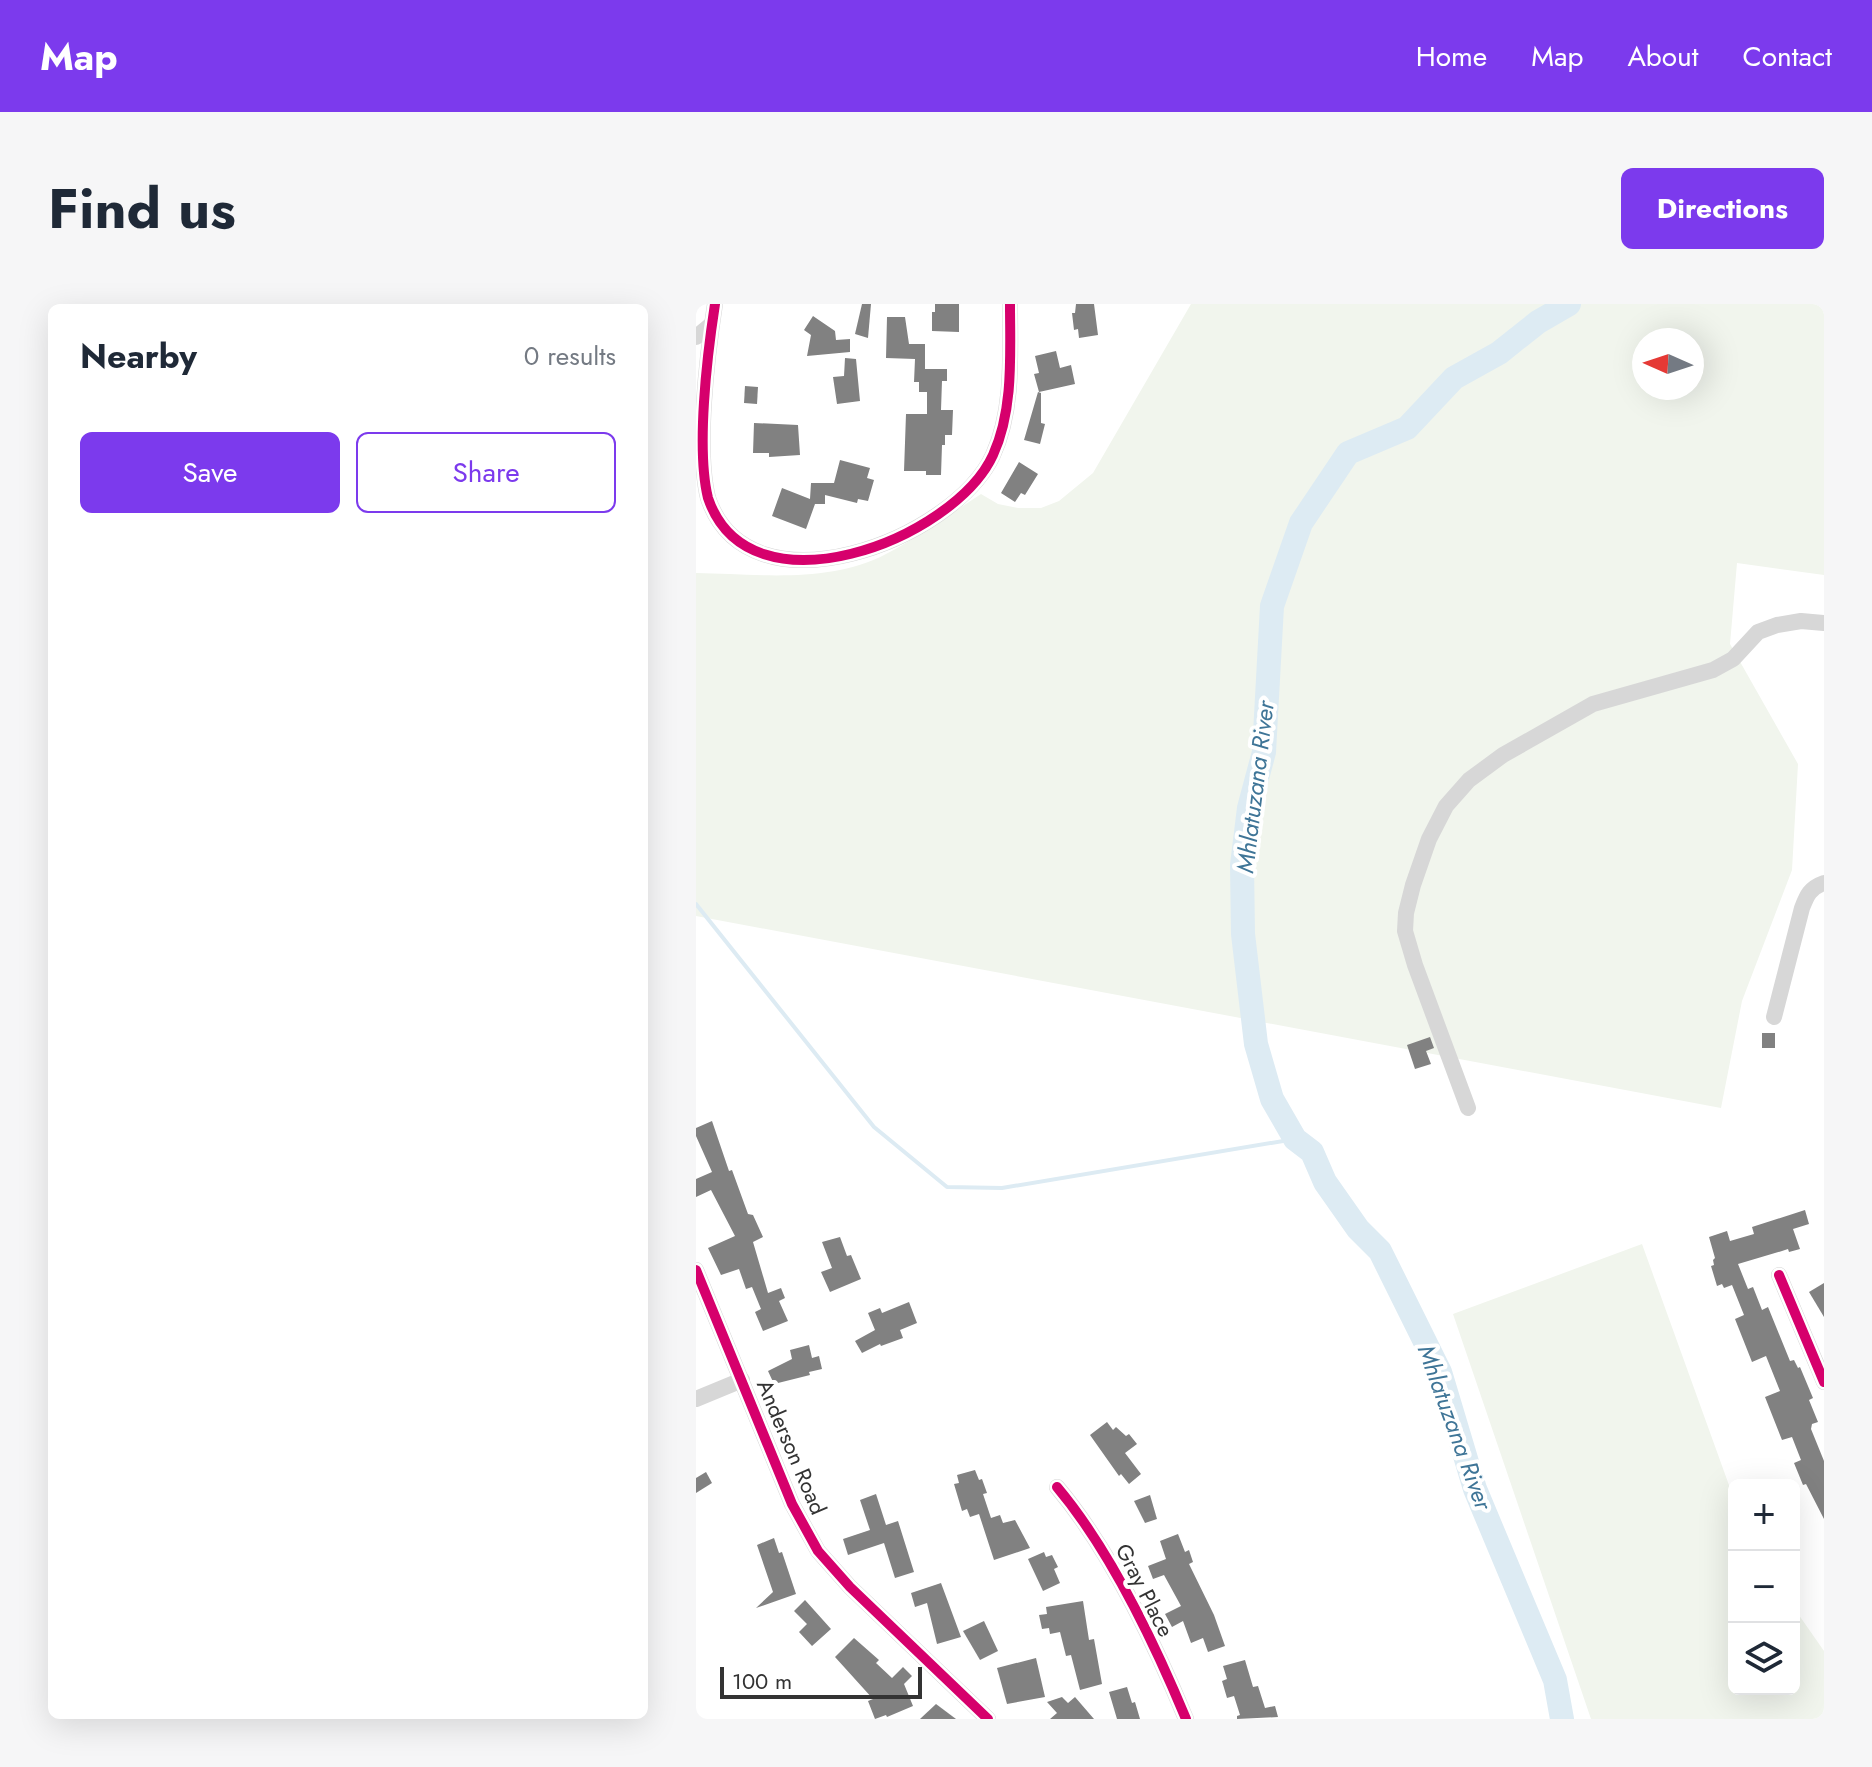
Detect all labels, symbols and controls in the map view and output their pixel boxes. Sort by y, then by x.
text: Map [40,29,118,84]
text: Home [1416,36,1487,77]
text: Map [1531,36,1583,77]
text: About [1627,36,1699,77]
text: Contact [1743,36,1832,77]
text: Find us [48,168,236,249]
button: Directions [1621,168,1824,249]
north arrow [1632,328,1704,400]
text: Nearby [80,332,197,381]
text: 0 results [524,337,616,375]
button: Save [80,432,340,513]
button: Share [356,432,616,513]
water label: Mhlatuzana River [1227,697,1283,875]
water label: Mhlatuzana River [1409,1340,1502,1516]
street label: Anderson Road [749,1374,835,1520]
map controls [1728,1479,1800,1695]
button: + [1728,1479,1800,1551]
street label: Gray Place [1108,1538,1182,1642]
button: − [1728,1551,1800,1623]
button: layers [1728,1623,1800,1695]
scale bar [720,1663,922,1699]
text: 100 m [732,1665,792,1697]

